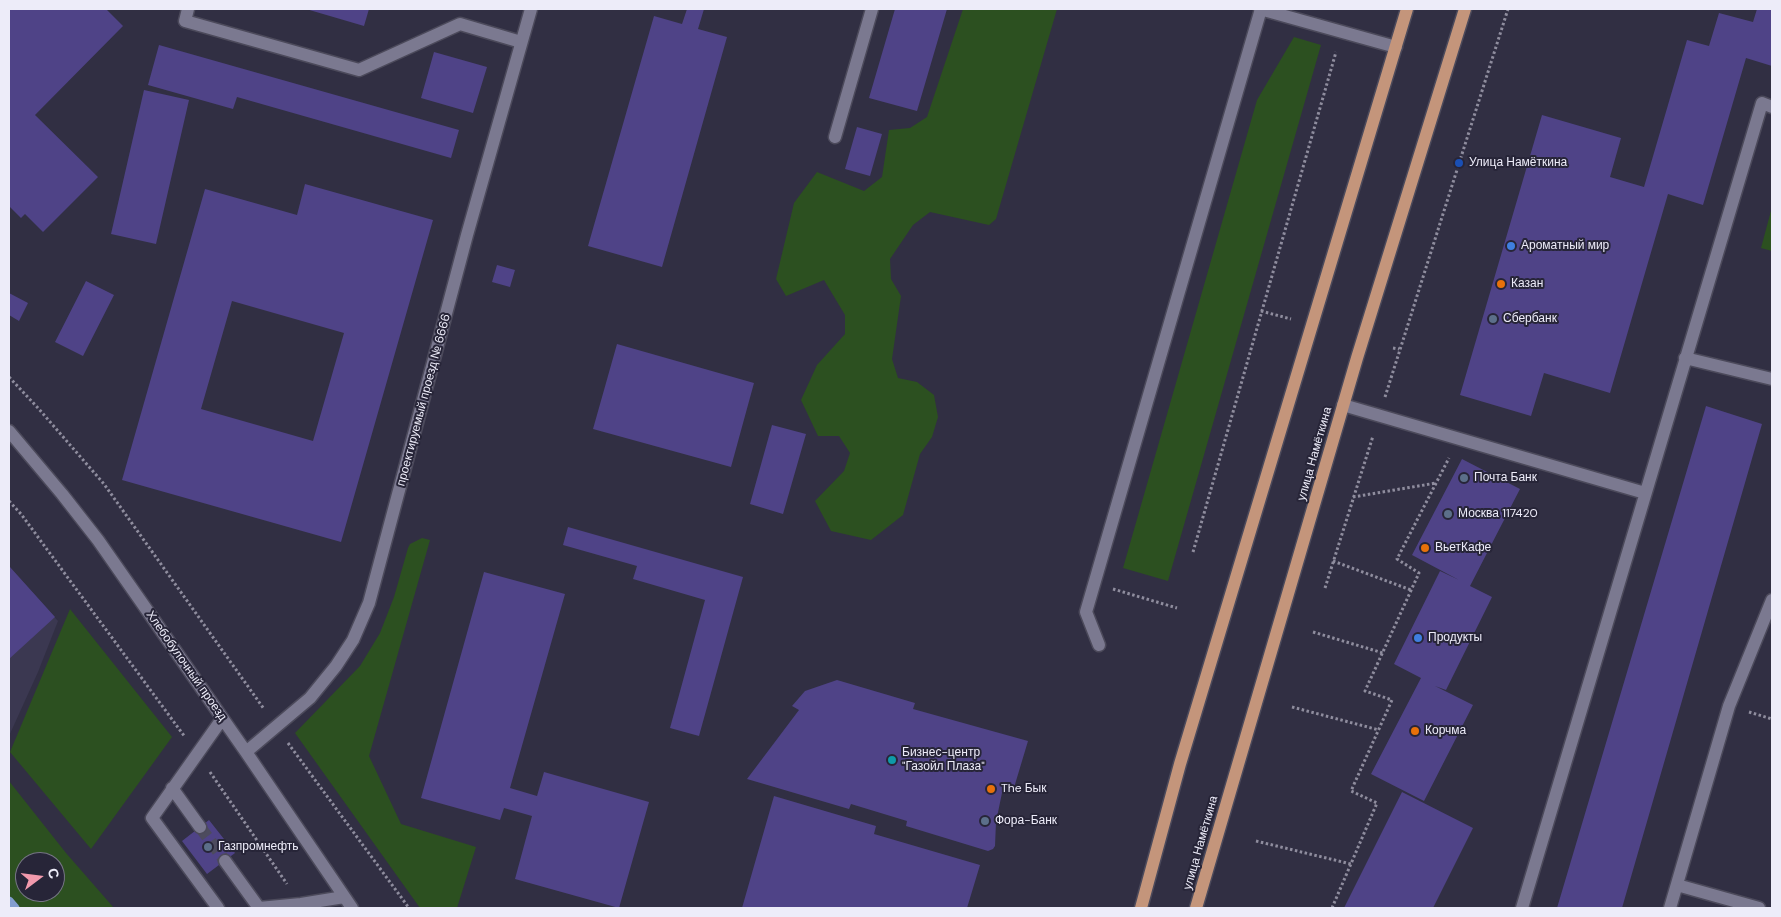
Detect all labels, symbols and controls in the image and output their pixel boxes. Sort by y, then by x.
place label: Улица Намёткина [1469,156,1567,170]
marker: Улица Намёткина [1453,157,1465,169]
place label: Ароматный мир [1521,239,1609,253]
marker: Ароматный мир [1505,240,1517,252]
place label: Казан [1511,277,1543,291]
marker: Казан [1495,278,1507,290]
street label: проектируемый проезд № 6666 [394,312,454,488]
place label: Сбербанк [1503,312,1557,326]
marker: Сбербанк [1487,313,1499,325]
street label: улица Намёткина [1295,405,1335,503]
place label: Почта Банк [1474,471,1537,485]
marker: Почта Банк [1458,472,1470,484]
place label: Москва 117420 [1458,507,1538,521]
marker: Москва 117420 [1442,508,1454,520]
place label: ВьетКафе [1435,541,1491,555]
marker: ВьетКафе [1419,542,1431,554]
street label: Хлебобулочный проезд [143,608,229,724]
place label: Продукты [1428,631,1482,645]
marker: Продукты [1412,632,1424,644]
place label: Корчма [1425,724,1466,738]
marker: Корчма [1409,725,1421,737]
place label: Бизнес-центр "Газойл Плаза" [902,746,985,774]
marker: Бизнес-центр "Газойл Плаза" [886,754,898,766]
place label: The Бык [1001,782,1046,796]
marker: The Бык [985,783,997,795]
street label: улица Намёткина [1181,794,1221,892]
place label: Фора-Банк [995,814,1057,828]
marker: Фора-Банк [979,815,991,827]
place label: Газпромнефть [218,840,299,854]
marker: Газпромнефть [202,841,214,853]
north arrow [15,852,65,902]
text: С [44,866,64,881]

